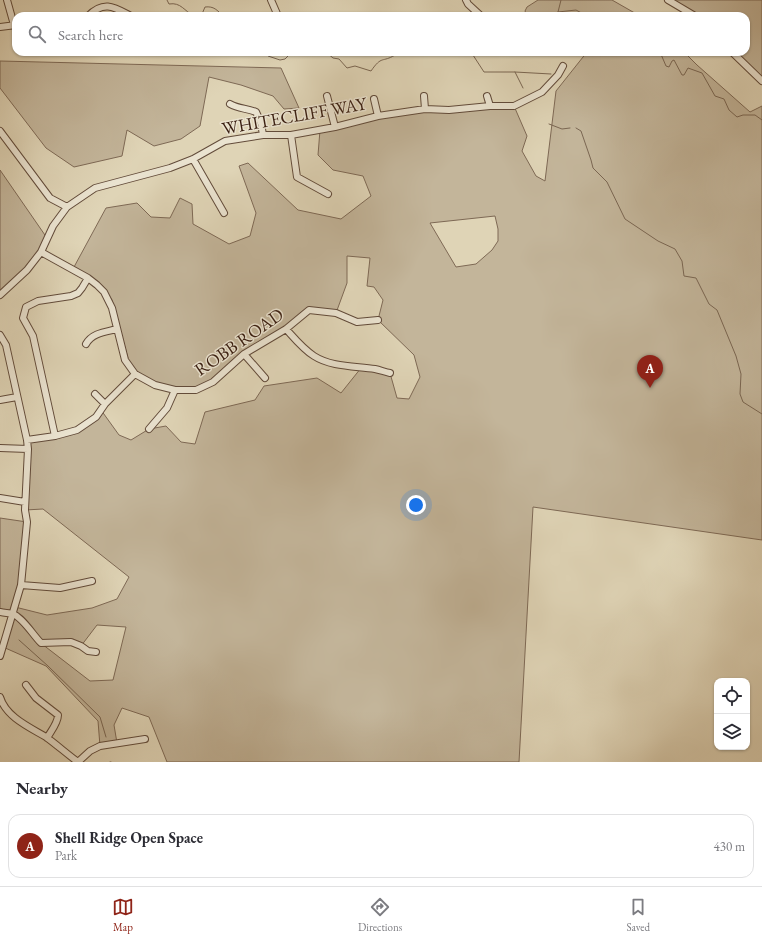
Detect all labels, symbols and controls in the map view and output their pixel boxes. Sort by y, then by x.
search box [12,12,750,56]
icon: search [26,23,48,45]
text: Search here [58,25,123,44]
street label: WHITECLIFF WAY [220,91,370,140]
street label: ROBB ROAD [190,303,288,381]
pin: A [637,355,663,388]
your location [406,495,426,515]
map controls [714,678,750,750]
button: locate [714,678,750,714]
button: layers [714,714,750,750]
text: Nearby [16,777,68,799]
text: Shell Ridge Open Space [55,828,203,847]
text: A [25,838,35,855]
text: 430 m [714,838,745,855]
text: Park [55,847,77,864]
tab: Map [112,896,134,934]
tab: Directions [358,896,402,934]
tab: Saved [626,896,650,934]

